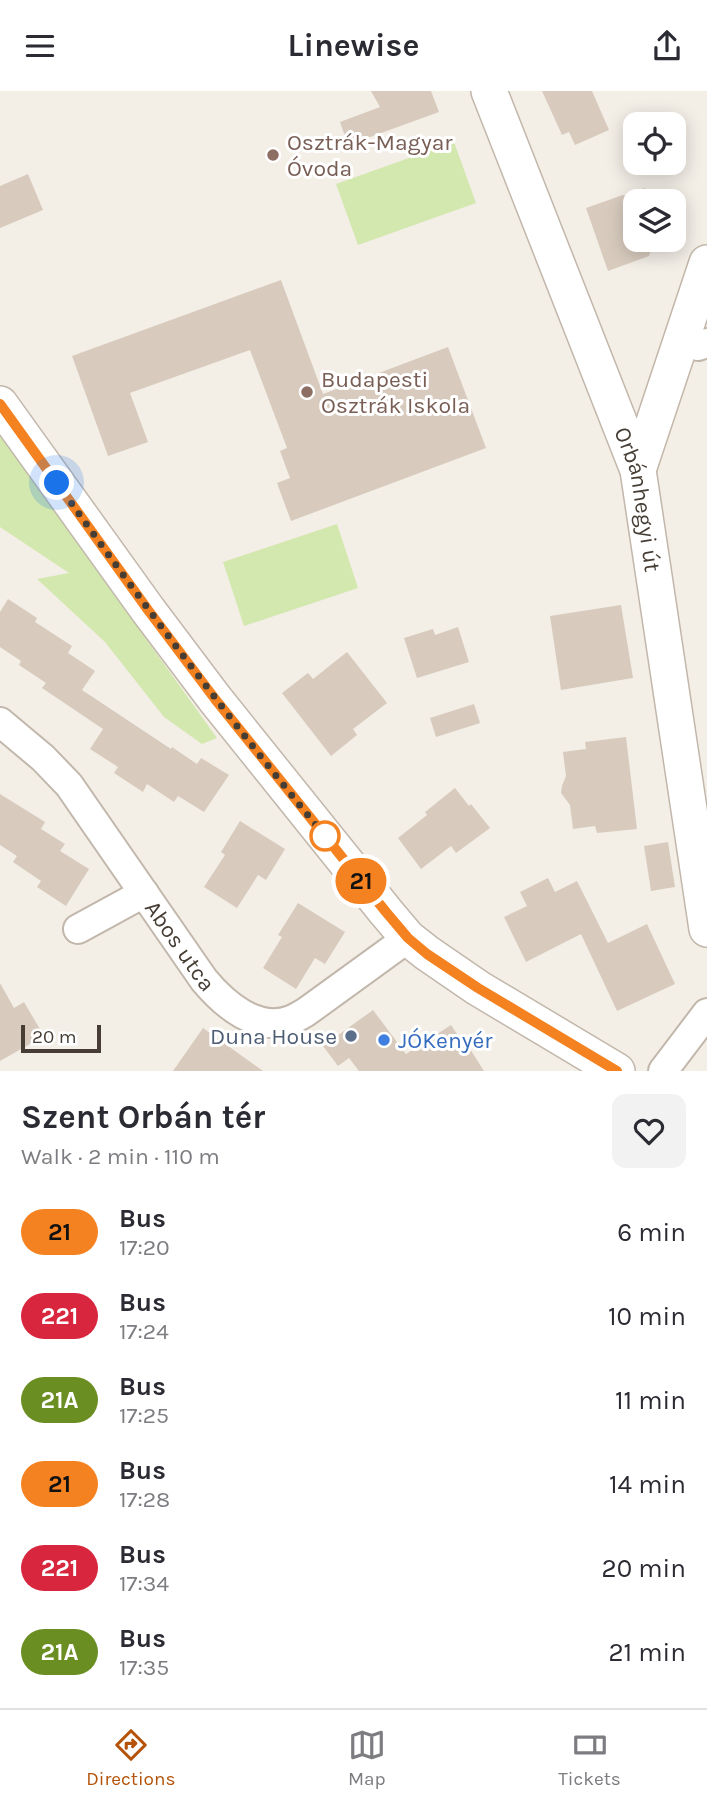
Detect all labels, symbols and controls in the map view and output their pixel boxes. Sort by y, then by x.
icon: menu [21,27,59,65]
text: Linewise [288,27,419,64]
icon: share [648,27,686,65]
map controls [623,112,686,252]
button: locate [623,112,686,175]
place label: Osztrák-Magyar Óvoda [287,129,453,182]
marker: Osztrák-Magyar Óvoda [265,147,281,163]
button: layers [623,189,686,252]
place label: Budapesti Osztrák Iskola [321,366,470,419]
marker: Budapesti Osztrák Iskola [299,384,315,400]
street label: Orbánhegyi út [608,423,666,574]
your location [39,465,74,500]
unlabelled marker [310,821,340,851]
line badge: 21 [330,858,392,904]
text: 21 [349,867,373,895]
street label: Abos utca [139,895,220,997]
scale bar [21,1022,102,1054]
place label: Duna House [210,1023,337,1050]
text: 20 m [32,1026,77,1048]
place label: JÓKenyér [398,1027,493,1054]
marker: Duna House [343,1028,359,1044]
marker: JÓKenyér [376,1032,392,1048]
button: heart [612,1094,686,1168]
text: Szent Orbán tér [21,1098,265,1136]
text: Walk · 2 min · 110 m [21,1143,220,1170]
text: Bus [119,1203,166,1234]
text: 6 min [617,1217,686,1248]
text: 21 [48,1218,71,1246]
text: 17:20 [119,1234,170,1261]
text: Bus [119,1287,166,1318]
text: 10 min [608,1301,686,1332]
text: 221 [41,1302,78,1330]
text: 17:24 [119,1318,169,1345]
text: Bus [119,1371,166,1402]
text: 11 min [615,1385,686,1416]
text: 21A [40,1386,79,1414]
text: 17:25 [119,1402,169,1429]
text: Bus [119,1455,166,1486]
text: 14 min [609,1469,686,1500]
text: 21 [48,1470,71,1498]
text: 17:28 [119,1486,170,1513]
text: Bus [119,1539,166,1570]
text: 20 min [602,1553,686,1584]
text: 221 [41,1554,78,1582]
text: 17:34 [119,1570,169,1597]
text: Bus [119,1623,166,1654]
text: 21 min [608,1637,686,1668]
text: 21A [40,1638,79,1666]
text: 17:35 [119,1654,169,1681]
tab: Directions [86,1726,175,1790]
tab: Map [348,1726,386,1790]
tab: Tickets [558,1726,621,1790]

